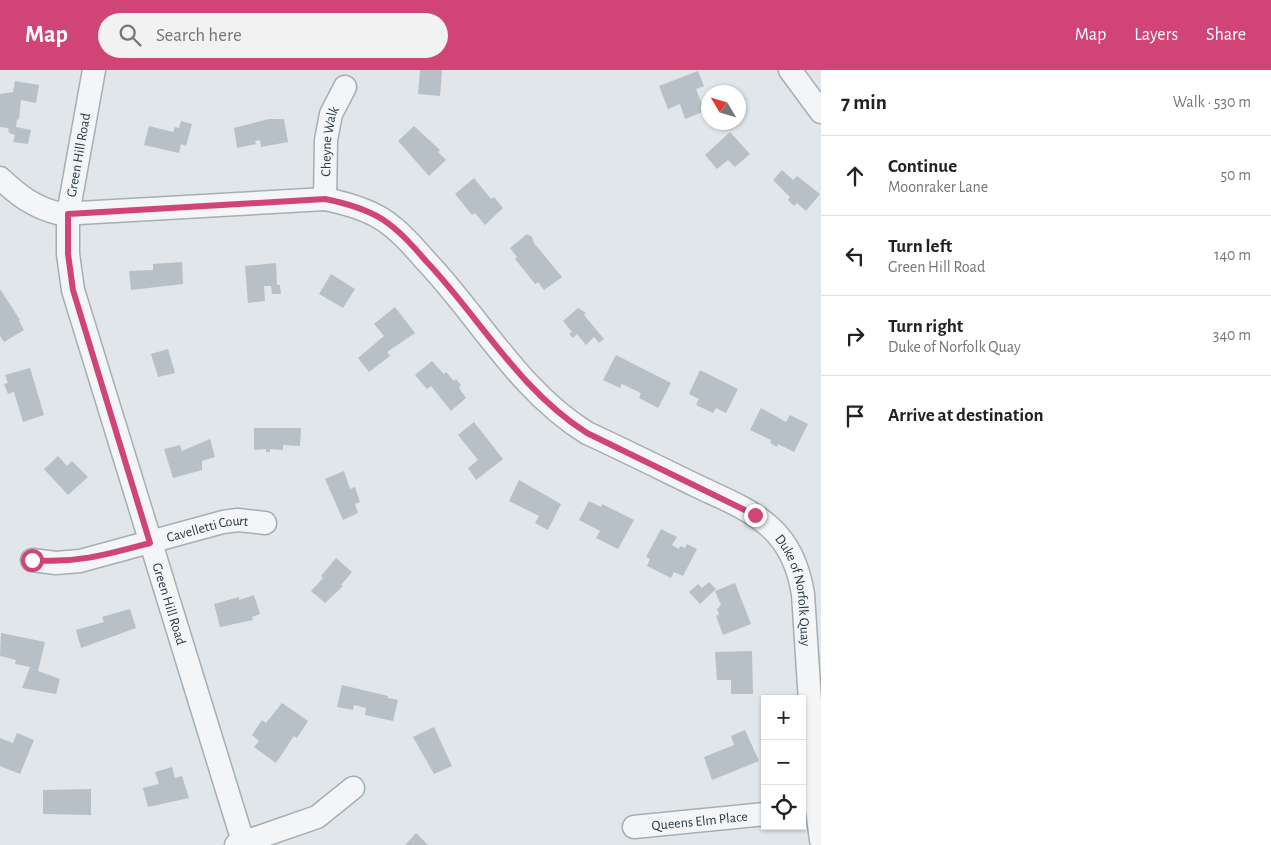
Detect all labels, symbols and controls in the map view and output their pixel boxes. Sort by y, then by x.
search box [98,13,448,58]
icon: search [116,21,144,49]
text: Map [25,23,68,47]
text: Search here [156,26,242,45]
text: Map [1075,26,1106,44]
text: Layers [1134,26,1178,44]
text: Share [1206,26,1246,44]
north arrow [701,85,746,130]
text: 7 min [841,92,887,113]
text: Walk · 530 m [1173,94,1251,110]
street label: Cheyne Walk [319,104,342,177]
street label: Green Hill Road [65,112,93,198]
text: Continue [888,157,957,176]
icon: ahead [841,162,869,190]
text: 50 m [1220,167,1251,183]
text: Moonraker Lane [888,179,988,195]
text: Turn left [888,237,952,256]
icon: left [841,242,869,270]
text: 140 m [1214,247,1251,263]
text: Green Hill Road [888,259,985,275]
text: Turn right [888,317,963,336]
icon: right [841,322,869,350]
text: 340 m [1213,327,1251,343]
text: Duke of Norfolk Quay [888,339,1021,355]
icon: arrive [841,402,869,430]
text: Arrive at destination [888,406,1044,425]
route end [744,504,767,527]
street label: Cavelletti Court [165,514,249,545]
street label: Duke of Norfolk Quay [772,532,812,647]
route start [21,549,44,572]
street label: Green Hill Road [149,561,188,647]
map controls [761,695,806,830]
button: + [761,695,806,740]
button: − [761,740,806,785]
button: locate [761,785,806,830]
street label: Queens Elm Place [651,810,749,833]

